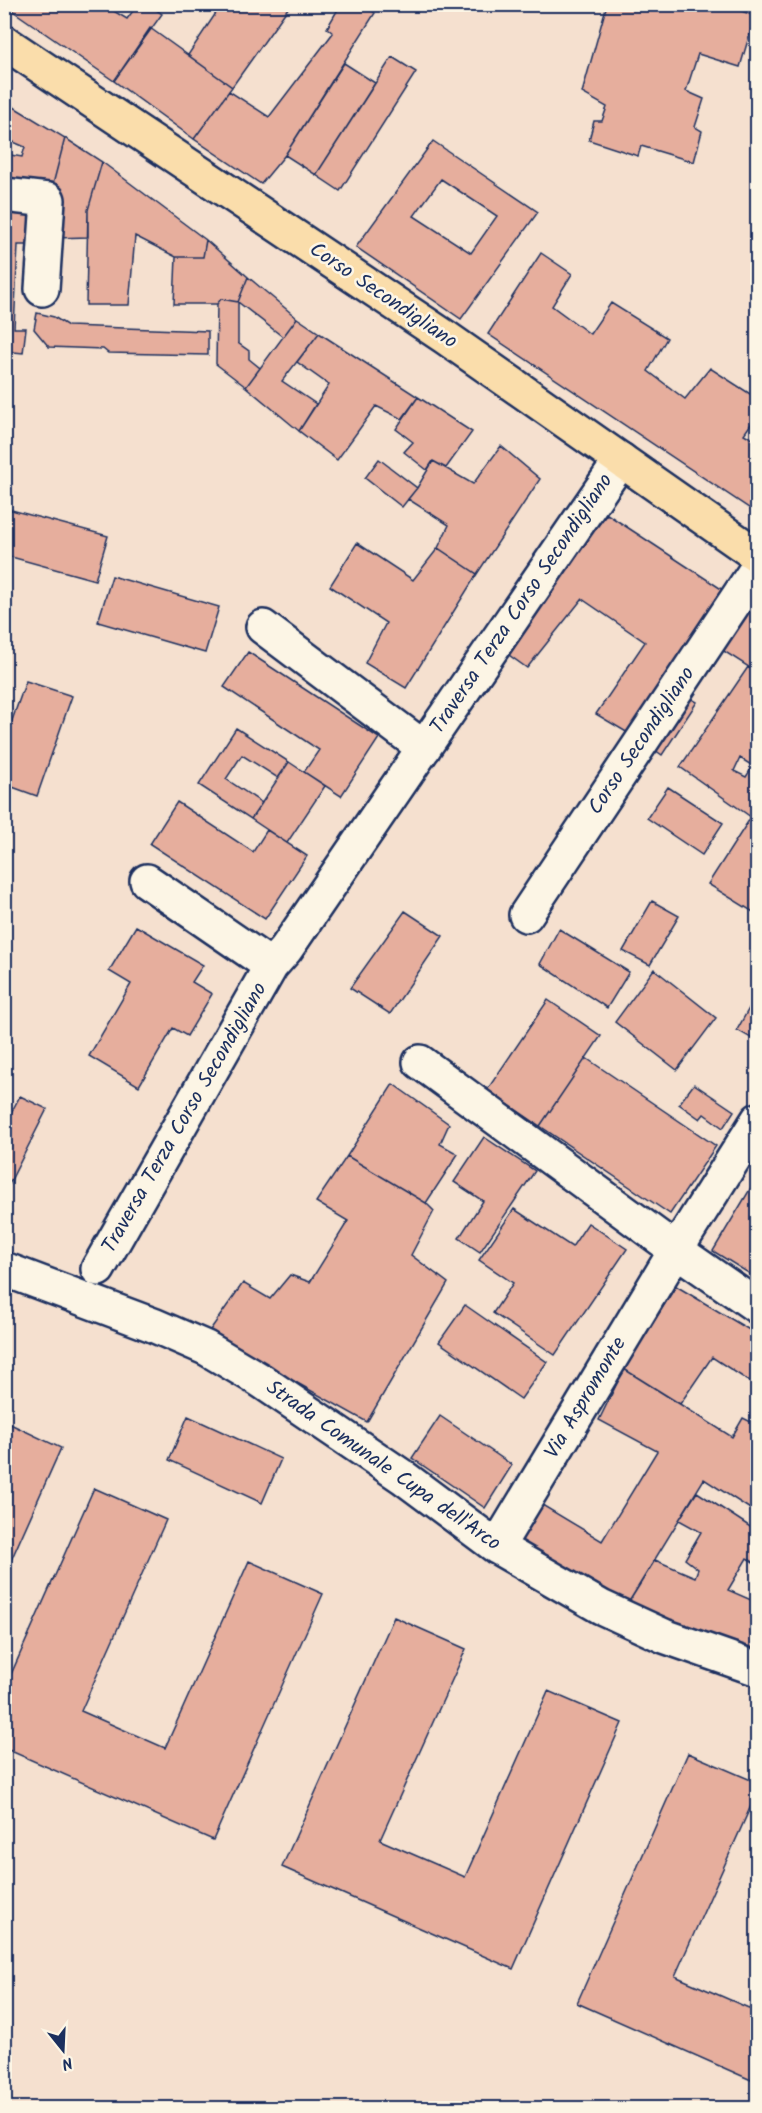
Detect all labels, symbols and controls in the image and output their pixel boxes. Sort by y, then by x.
street label: Corso Secondigliano [302,234,464,358]
street label: Traversa Terza Corso Secondigliano [422,467,622,741]
street label: Corso Secondigliano [580,660,704,822]
street label: Traversa Terza Corso Secondigliano [94,976,276,1260]
street label: Via Aspromonte [536,1330,636,1465]
street label: Strada Comunale Cupa dell'Arco [259,1372,507,1560]
north arrow [33,2020,93,2080]
text: N [59,2049,76,2076]

